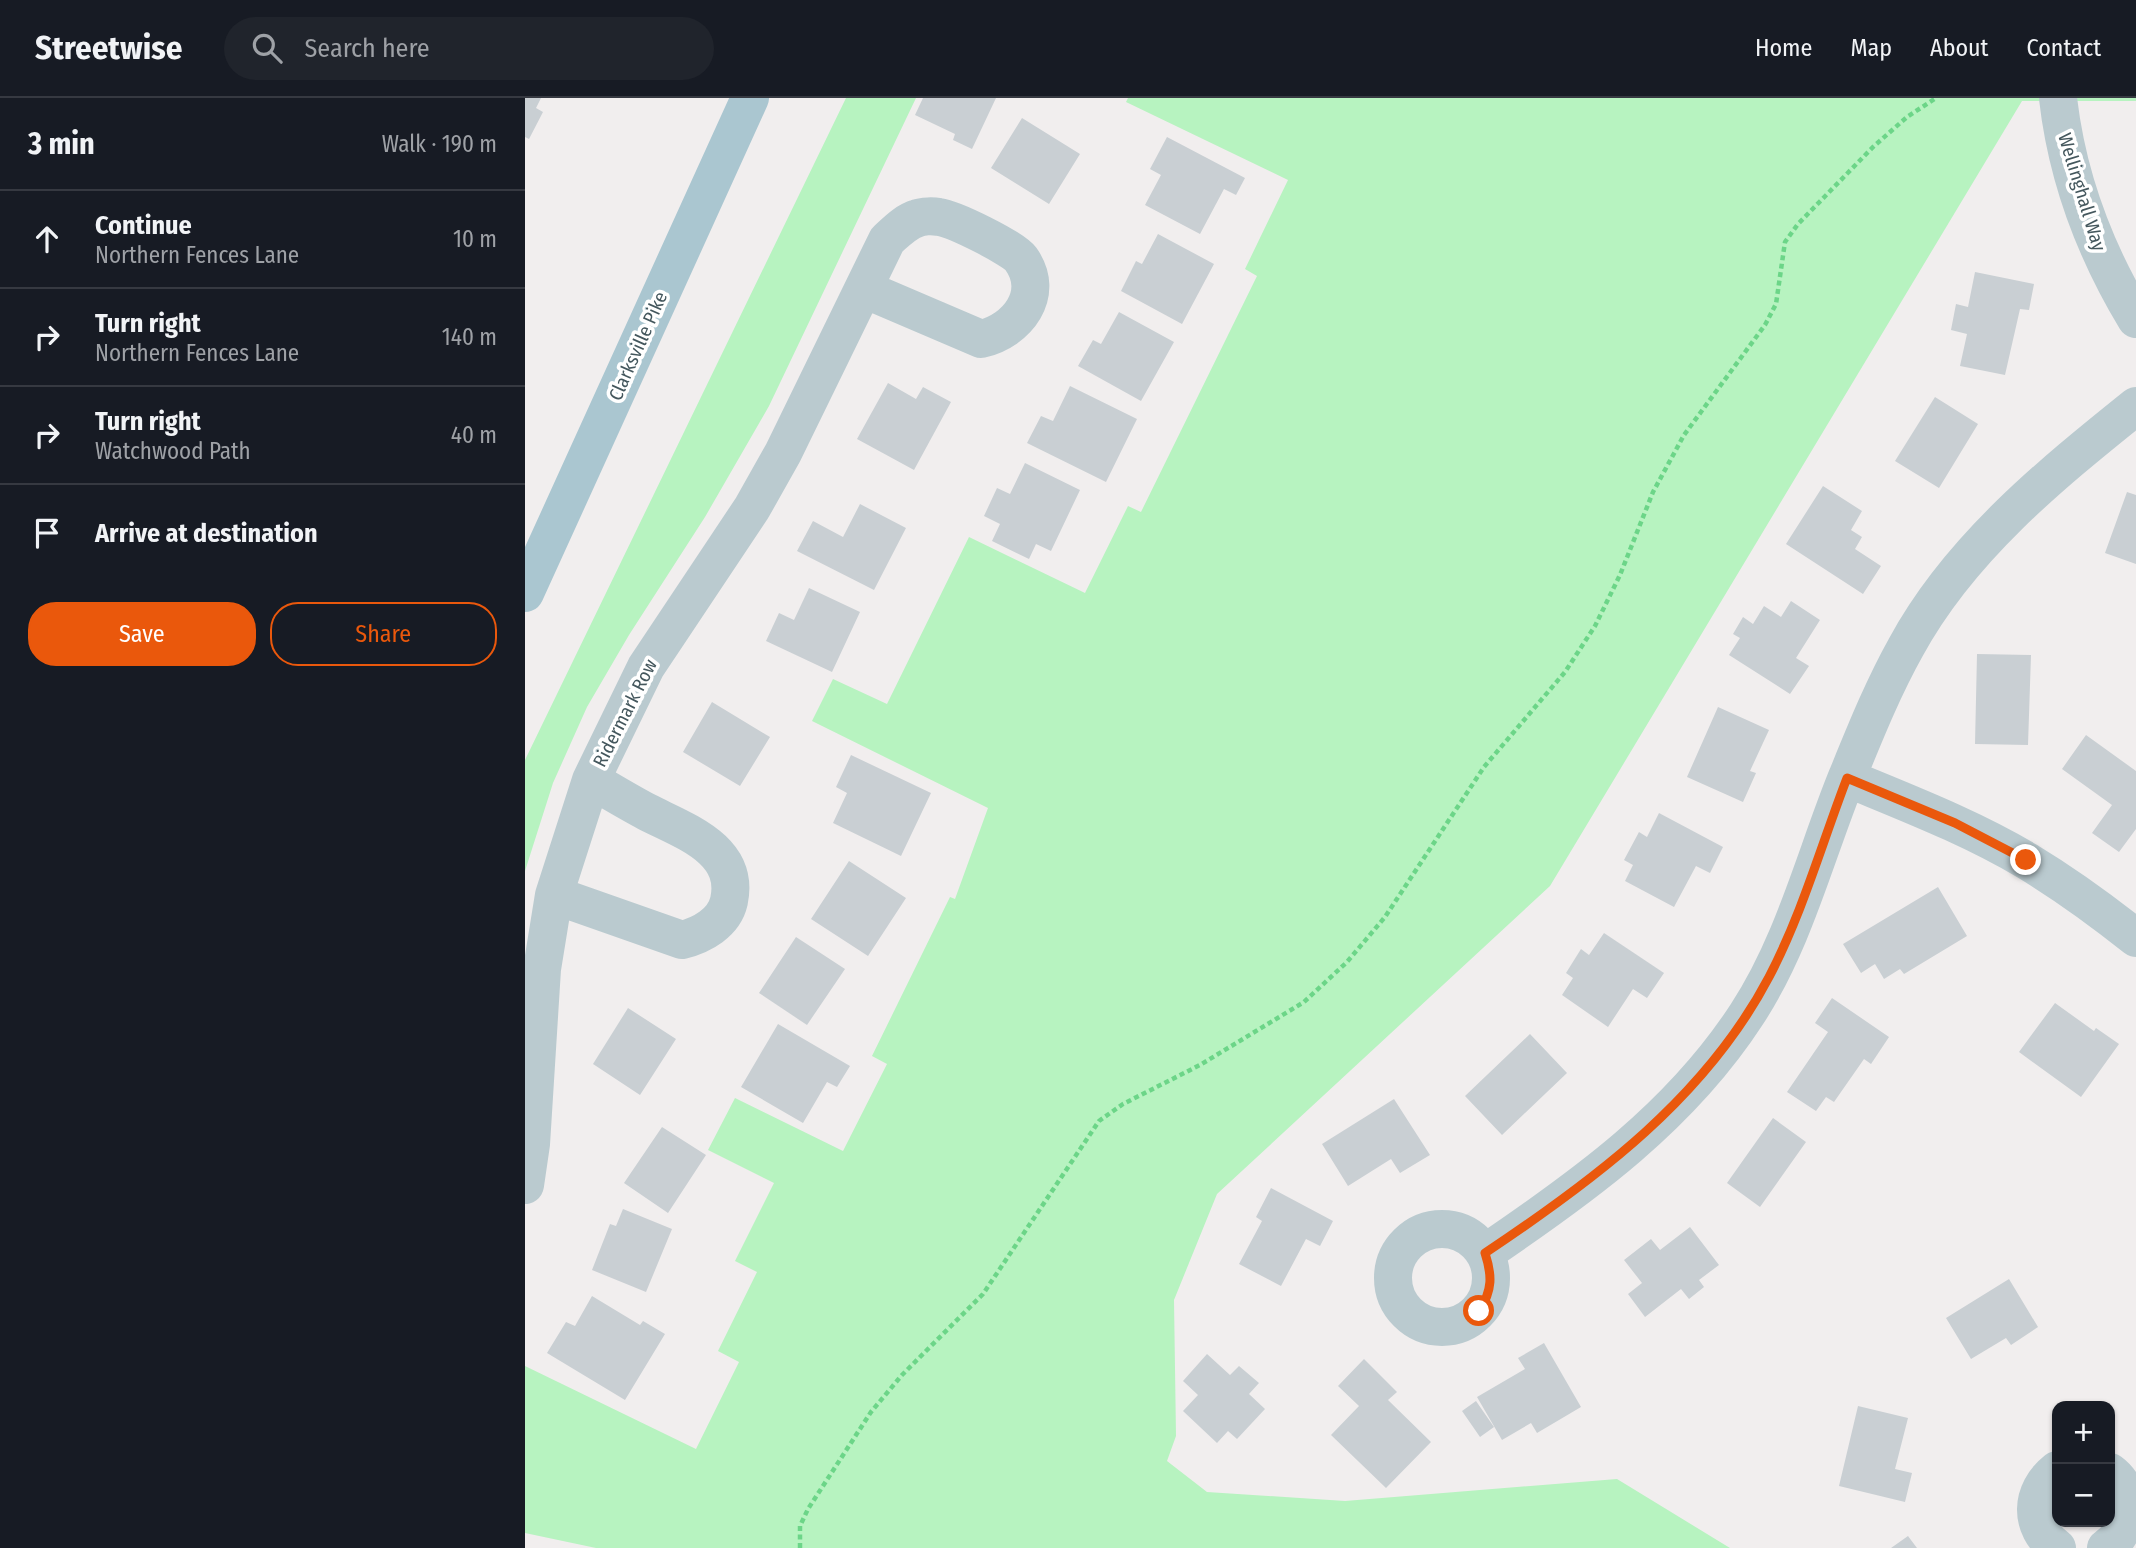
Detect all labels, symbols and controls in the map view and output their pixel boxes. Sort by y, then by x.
search box [224,17,714,80]
text: Streetwise [35,28,182,68]
icon: search [248,29,286,67]
text: Search here [304,33,430,64]
text: Home [1755,34,1812,62]
text: Map [1850,34,1892,62]
text: About [1930,34,1988,62]
text: Contact [2026,34,2101,62]
text: 3 min [28,126,95,162]
text: Walk · 190 m [382,130,497,158]
street label: Wellinghall Way [2053,130,2111,254]
text: Continue [95,210,192,241]
icon: ahead [28,220,66,258]
text: 10 m [453,225,497,253]
text: Northern Fences Lane [95,241,299,269]
street label: Clarksville Pike [604,288,672,404]
text: Turn right [95,308,201,339]
icon: right [28,318,66,356]
text: 140 m [442,323,497,351]
text: Northern Fences Lane [95,339,299,367]
text: Turn right [95,406,201,437]
icon: right [28,416,66,454]
text: 40 m [451,421,497,449]
text: Watchwood Path [95,437,251,465]
icon: arrive [28,514,66,552]
text: Arrive at destination [95,518,318,549]
button: Save [28,602,256,666]
button: Share [270,602,497,666]
street label: Ridermark Row [588,655,662,771]
route end [2010,844,2041,875]
route start [1463,1295,1494,1326]
map controls [2052,1401,2115,1527]
button: + [2052,1401,2115,1464]
button: − [2052,1464,2115,1527]

